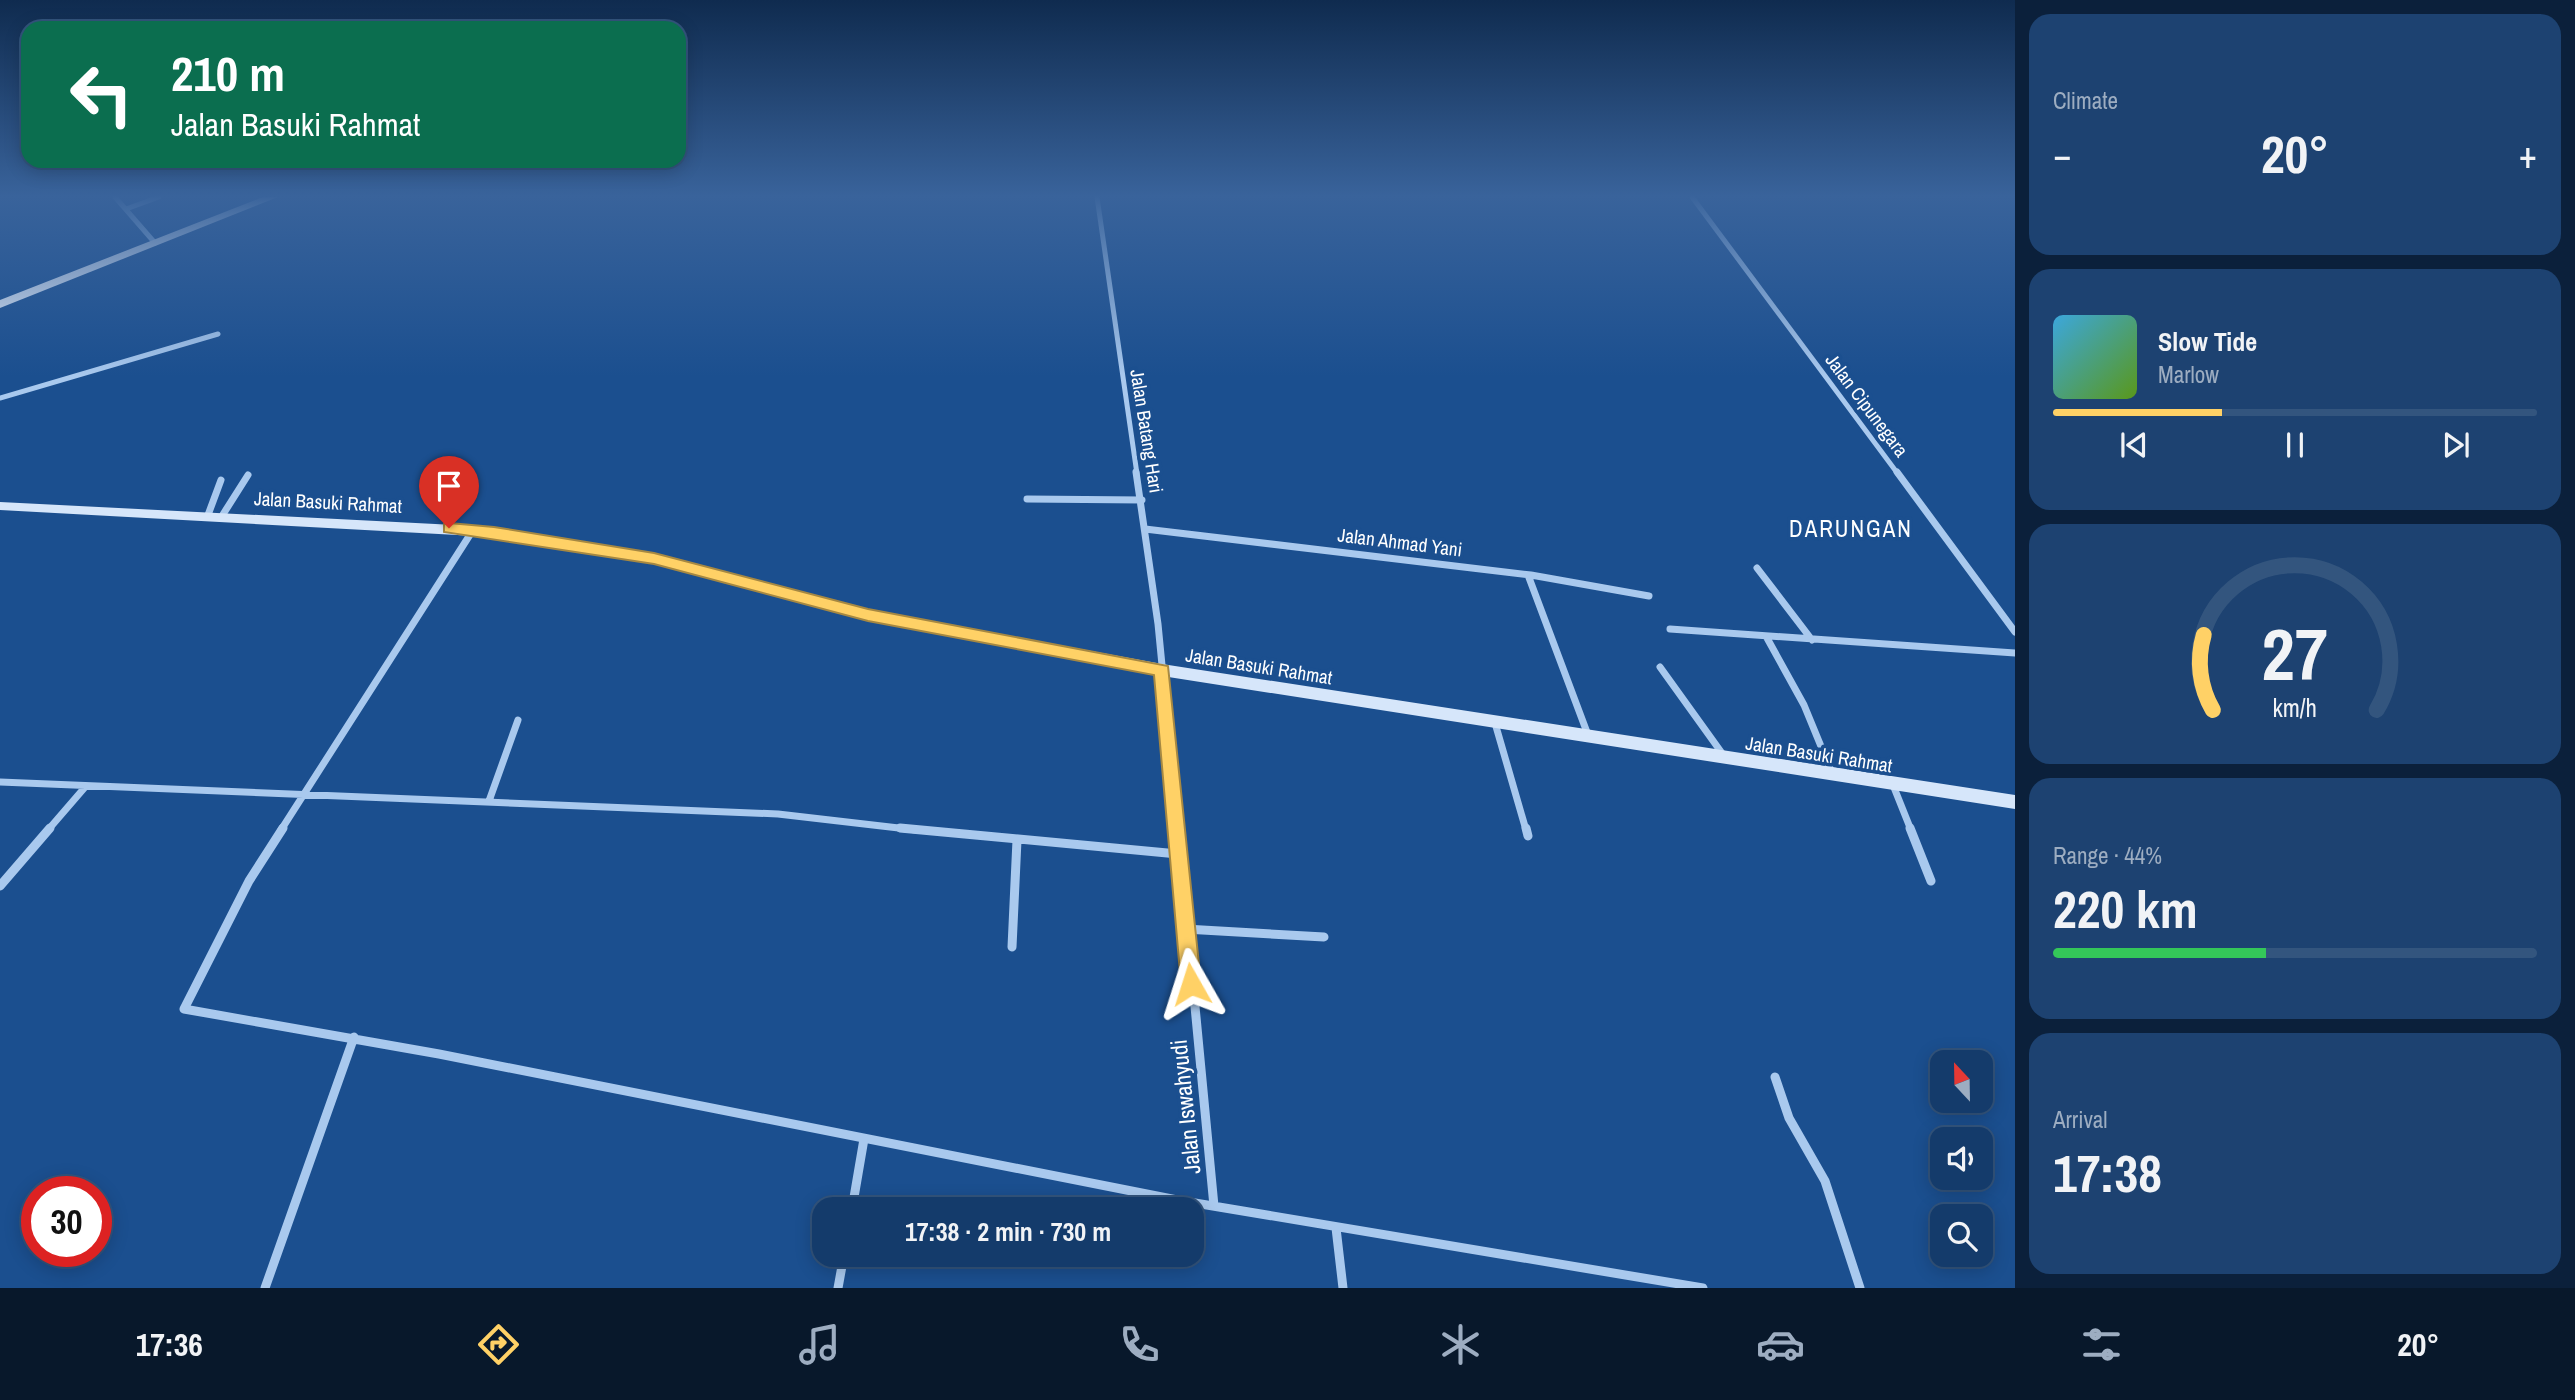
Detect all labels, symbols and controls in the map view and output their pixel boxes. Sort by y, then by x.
text: 210 m [171,40,285,106]
icon: left [56,49,147,140]
text: Climate [2053,85,2118,116]
text: Jalan Basuki Rahmat [171,103,420,146]
text: 20° [2261,119,2329,189]
text: − [2053,129,2071,180]
text: + [2519,129,2537,180]
text: Slow Tide [2158,324,2257,359]
street label: Jalan Cipunegara [1820,348,1915,462]
text: Marlow [2158,359,2219,390]
street label: Jalan Batang Hari [1124,367,1170,495]
icon: previous [2115,426,2153,464]
icon: pause [2276,426,2314,464]
icon: next [2437,426,2475,464]
pin [419,456,479,528]
icon: arrive [430,467,468,505]
street label: Jalan Basuki Rahmat [253,485,403,519]
district label: DARUNGAN [1789,513,1913,544]
street label: Jalan Ahmad Yani [1336,521,1464,563]
text: 27 [2262,605,2328,703]
street label: Jalan Basuki Rahmat [1184,642,1335,691]
text: km/h [2273,691,2317,725]
street label: Jalan Basuki Rahmat [1744,730,1895,779]
text: Range · 44% [2053,840,2162,871]
text: 220 km [2053,874,2198,944]
position arrow [1154,947,1228,1021]
street label: Jalan Iswahyudi [1163,1038,1207,1176]
north arrow [1930,1050,1993,1113]
map controls [1930,1050,1993,1267]
text: Arrival [2053,1104,2108,1135]
button: sound [1930,1127,1993,1190]
text: 17:38 [2053,1138,2162,1208]
speed limit sign: 30 [21,1176,112,1267]
button: search [1930,1204,1993,1267]
text: 17:38 · 2 min · 730 m [905,1214,1111,1249]
icon: directions [474,1320,523,1369]
icon: music [795,1320,844,1369]
icon: phone [1115,1320,1164,1369]
icon: climate [1436,1320,1485,1369]
icon: car [1756,1320,1805,1369]
icon: filters [2077,1320,2126,1369]
text: 17:36 [136,1323,203,1366]
text: 20° [2397,1323,2439,1366]

